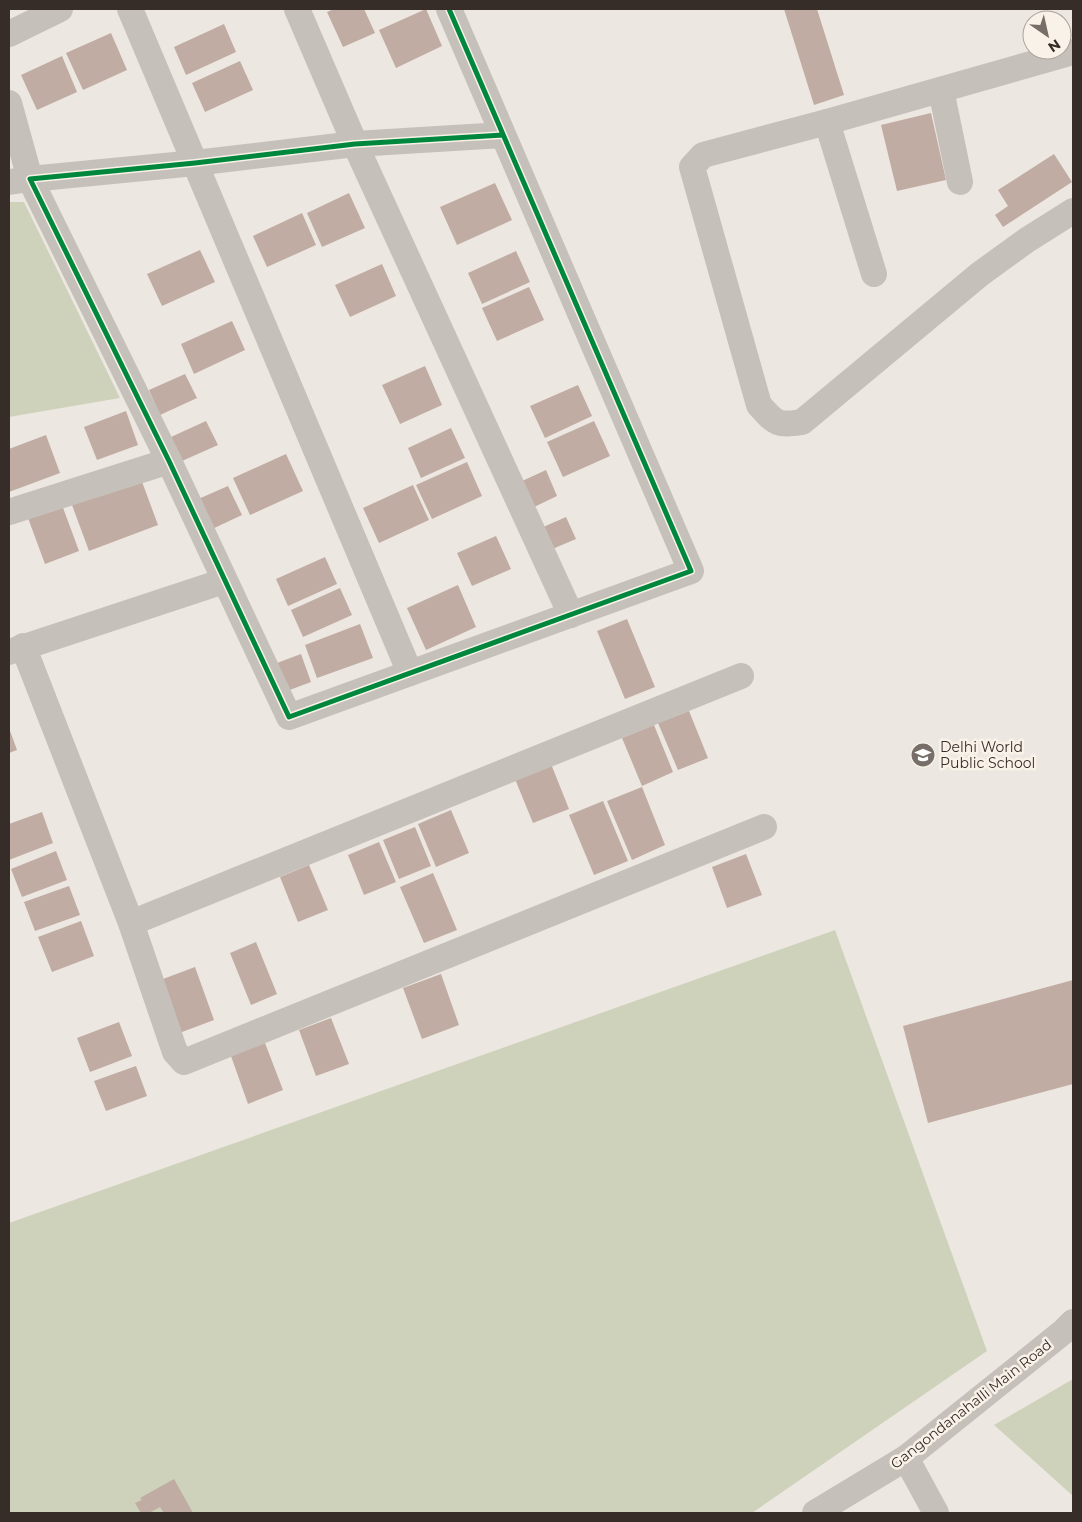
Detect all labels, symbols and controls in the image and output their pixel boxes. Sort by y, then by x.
north arrow [1022,10,1072,60]
text: N [1045,35,1064,56]
place label: Delhi World Public School [940,738,1035,772]
school or university icon: Delhi World Public School [910,742,936,768]
street label: Gangondanahalli Main Road [887,1335,1055,1473]

